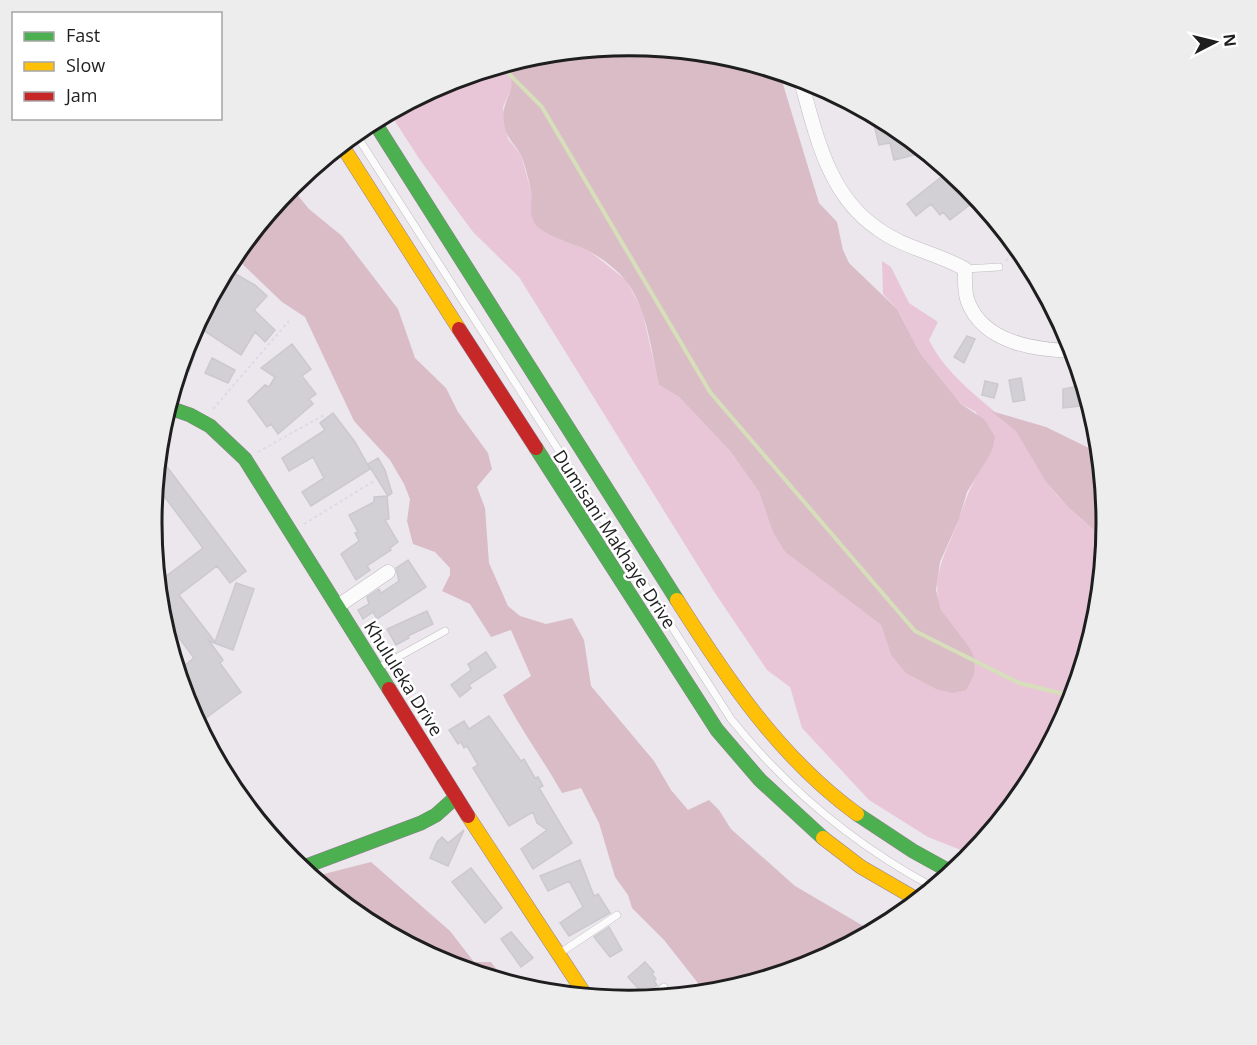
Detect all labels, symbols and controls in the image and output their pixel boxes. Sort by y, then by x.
legend [12,12,222,120]
north arrow [1185,12,1245,72]
text: Fast [66,23,100,47]
text: N [1218,32,1242,48]
text: Slow [66,53,105,77]
text: Jam [64,83,98,107]
street label: Dumisani Makhaye Drive [548,445,682,633]
street label: Khululeka Drive [359,616,449,740]

